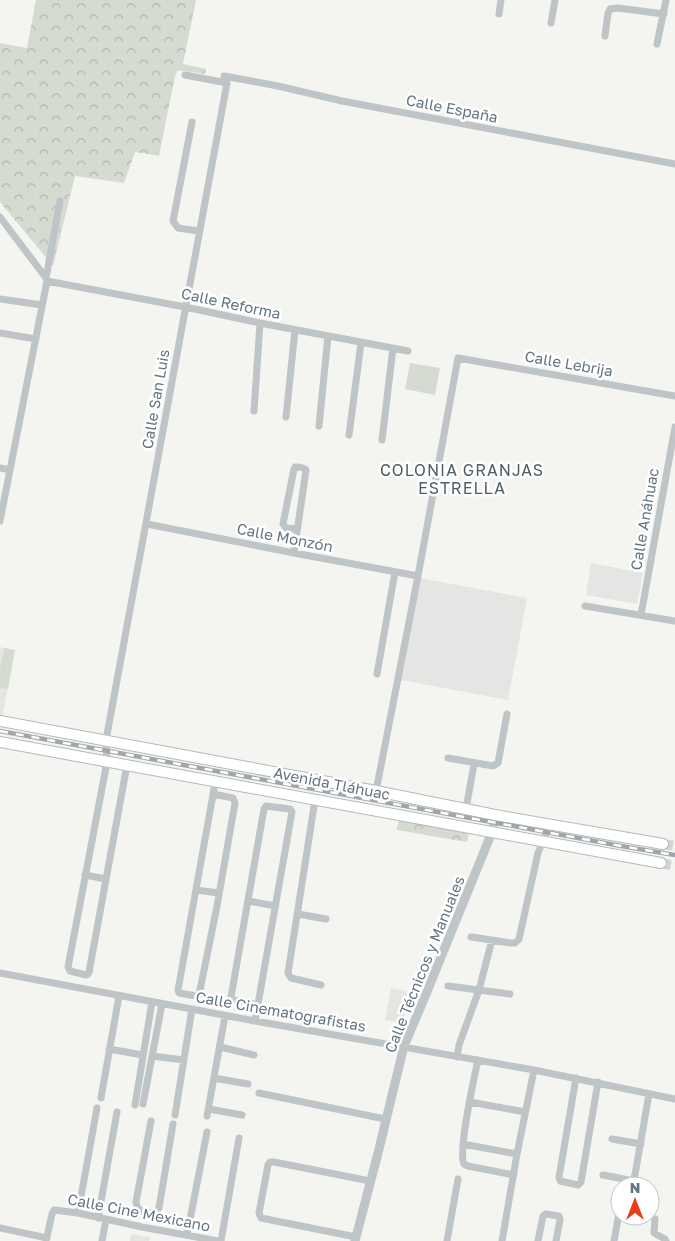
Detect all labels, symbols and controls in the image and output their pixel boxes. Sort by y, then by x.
street label: Calle España [405,90,499,126]
street label: Calle Reforma [180,284,282,322]
street label: Calle Lebrija [523,346,615,380]
street label: Calle San Luis [137,348,173,450]
district label: COLONIA GRANJAS ESTRELLA [380,460,544,498]
street label: Calle Anáhuac [626,467,662,571]
street label: Calle Monzón [235,519,335,555]
street label: Avenida Tláhuac [272,763,392,803]
street label: Calle Técnicos y Manuales [380,873,468,1055]
street label: Calle Cinematografistas [194,987,368,1035]
north arrow [610,1176,660,1226]
text: N [630,1179,640,1196]
street label: Calle Cine Mexicano [66,1189,212,1235]

